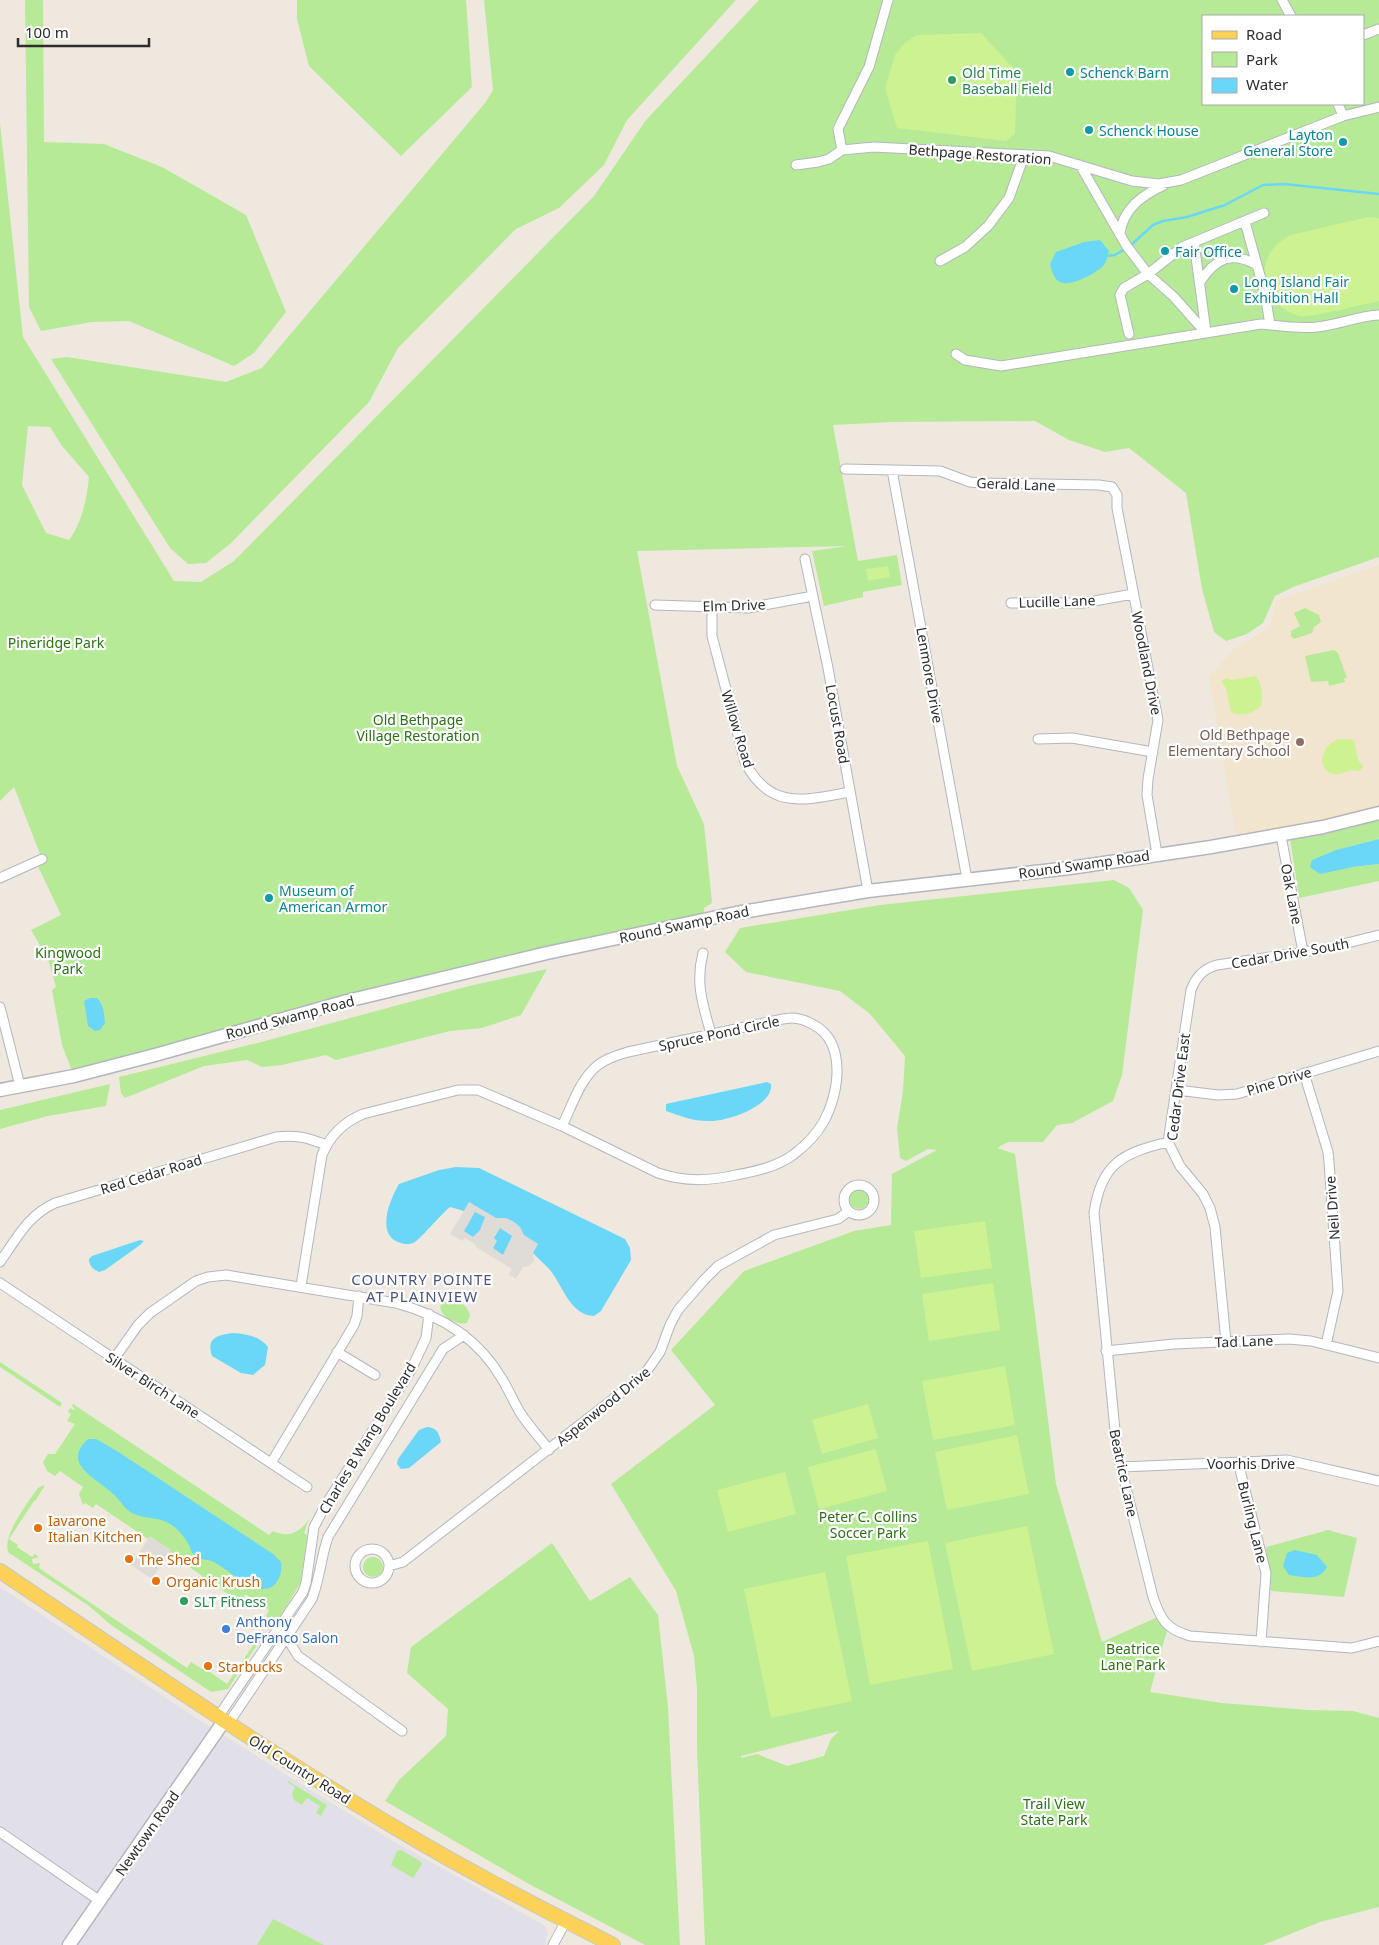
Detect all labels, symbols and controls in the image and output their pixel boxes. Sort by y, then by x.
scale bar [18,15,149,47]
legend [1202,15,1364,105]
text: 100 m [25,22,69,42]
text: Road [1246,24,1282,44]
text: Park [1246,49,1278,69]
place label: Old Time Baseball Field [962,63,1052,98]
place label: Schenck Barn [1080,63,1169,82]
marker: Schenck Barn [1064,66,1076,78]
marker: Old Time Baseball Field [946,74,958,86]
text: Water [1246,74,1288,94]
place label: Schenck House [1099,121,1199,140]
marker: Schenck House [1083,124,1095,136]
place label: Layton General Store [1243,125,1333,160]
marker: Layton General Store [1337,136,1349,148]
street label: Bethpage Restoration [908,140,1052,168]
place label: Fair Office [1175,242,1242,261]
marker: Fair Office [1159,245,1171,257]
place label: Long Island Fair Exhibition Hall [1244,272,1349,307]
marker: Long Island Fair Exhibition Hall [1228,283,1240,295]
street label: Gerald Lane [976,473,1056,495]
street label: Lucille Lane [1018,590,1096,612]
street label: Elm Drive [702,594,766,616]
street label: Woodland Drive [1128,610,1166,717]
street label: Lenmore Drive [912,626,948,725]
park label: Pineridge Park [8,633,105,652]
street label: Locust Road [822,683,854,765]
street label: Willow Road [717,688,759,770]
park label: Old Bethpage Village Restoration [356,710,480,745]
place label: Old Bethpage Elementary School [1168,725,1290,760]
marker: Old Bethpage Elementary School [1294,736,1306,748]
street label: Round Swamp Road [1017,845,1151,883]
street label: Oak Lane [1277,862,1307,926]
place label: Museum of American Armor [279,881,387,916]
marker: Museum of American Armor [263,892,275,904]
street label: Round Swamp Road [617,901,751,947]
street label: Cedar Drive South [1230,933,1350,973]
park label: Kingwood Park [35,943,101,978]
street label: Round Swamp Road [224,991,356,1043]
street label: Spruce Pond Circle [657,1011,781,1055]
street label: Cedar Drive East [1162,1032,1194,1142]
street label: Pine Drive [1244,1062,1314,1100]
street label: Red Cedar Road [98,1150,204,1198]
street label: Neil Drive [1320,1175,1344,1241]
district label: COUNTRY POINTE AT PLAINVIEW [351,1269,493,1306]
street label: Tad Lane [1214,1330,1274,1352]
street label: Silver Birch Lane [102,1348,204,1423]
street label: Charles B Wang Boulevard [314,1359,420,1517]
street label: Aspenwood Drive [552,1362,654,1450]
street label: Beatrice Lane [1105,1427,1143,1519]
street label: Voorhis Drive [1207,1454,1295,1473]
street label: Burling Lane [1234,1479,1272,1565]
park label: Peter C. Collins Soccer Park [819,1507,918,1542]
place label: Iavarone Italian Kitchen [48,1511,142,1546]
marker: Iavarone Italian Kitchen [32,1522,44,1534]
place label: The Shed [139,1550,200,1569]
marker: The Shed [123,1553,135,1565]
place label: Organic Krush [166,1572,260,1591]
marker: Organic Krush [150,1575,162,1587]
place label: SLT Fitness [194,1592,266,1611]
marker: SLT Fitness [178,1595,190,1607]
place label: Anthony DeFranco Salon [236,1612,339,1647]
marker: Anthony DeFranco Salon [220,1623,232,1635]
park label: Beatrice Lane Park [1101,1639,1166,1674]
place label: Starbucks [218,1657,283,1676]
marker: Starbucks [202,1660,214,1672]
street label: Old Country Road [245,1730,355,1808]
street label: Newtown Road [111,1787,183,1879]
park label: Trail View State Park [1021,1794,1088,1829]

